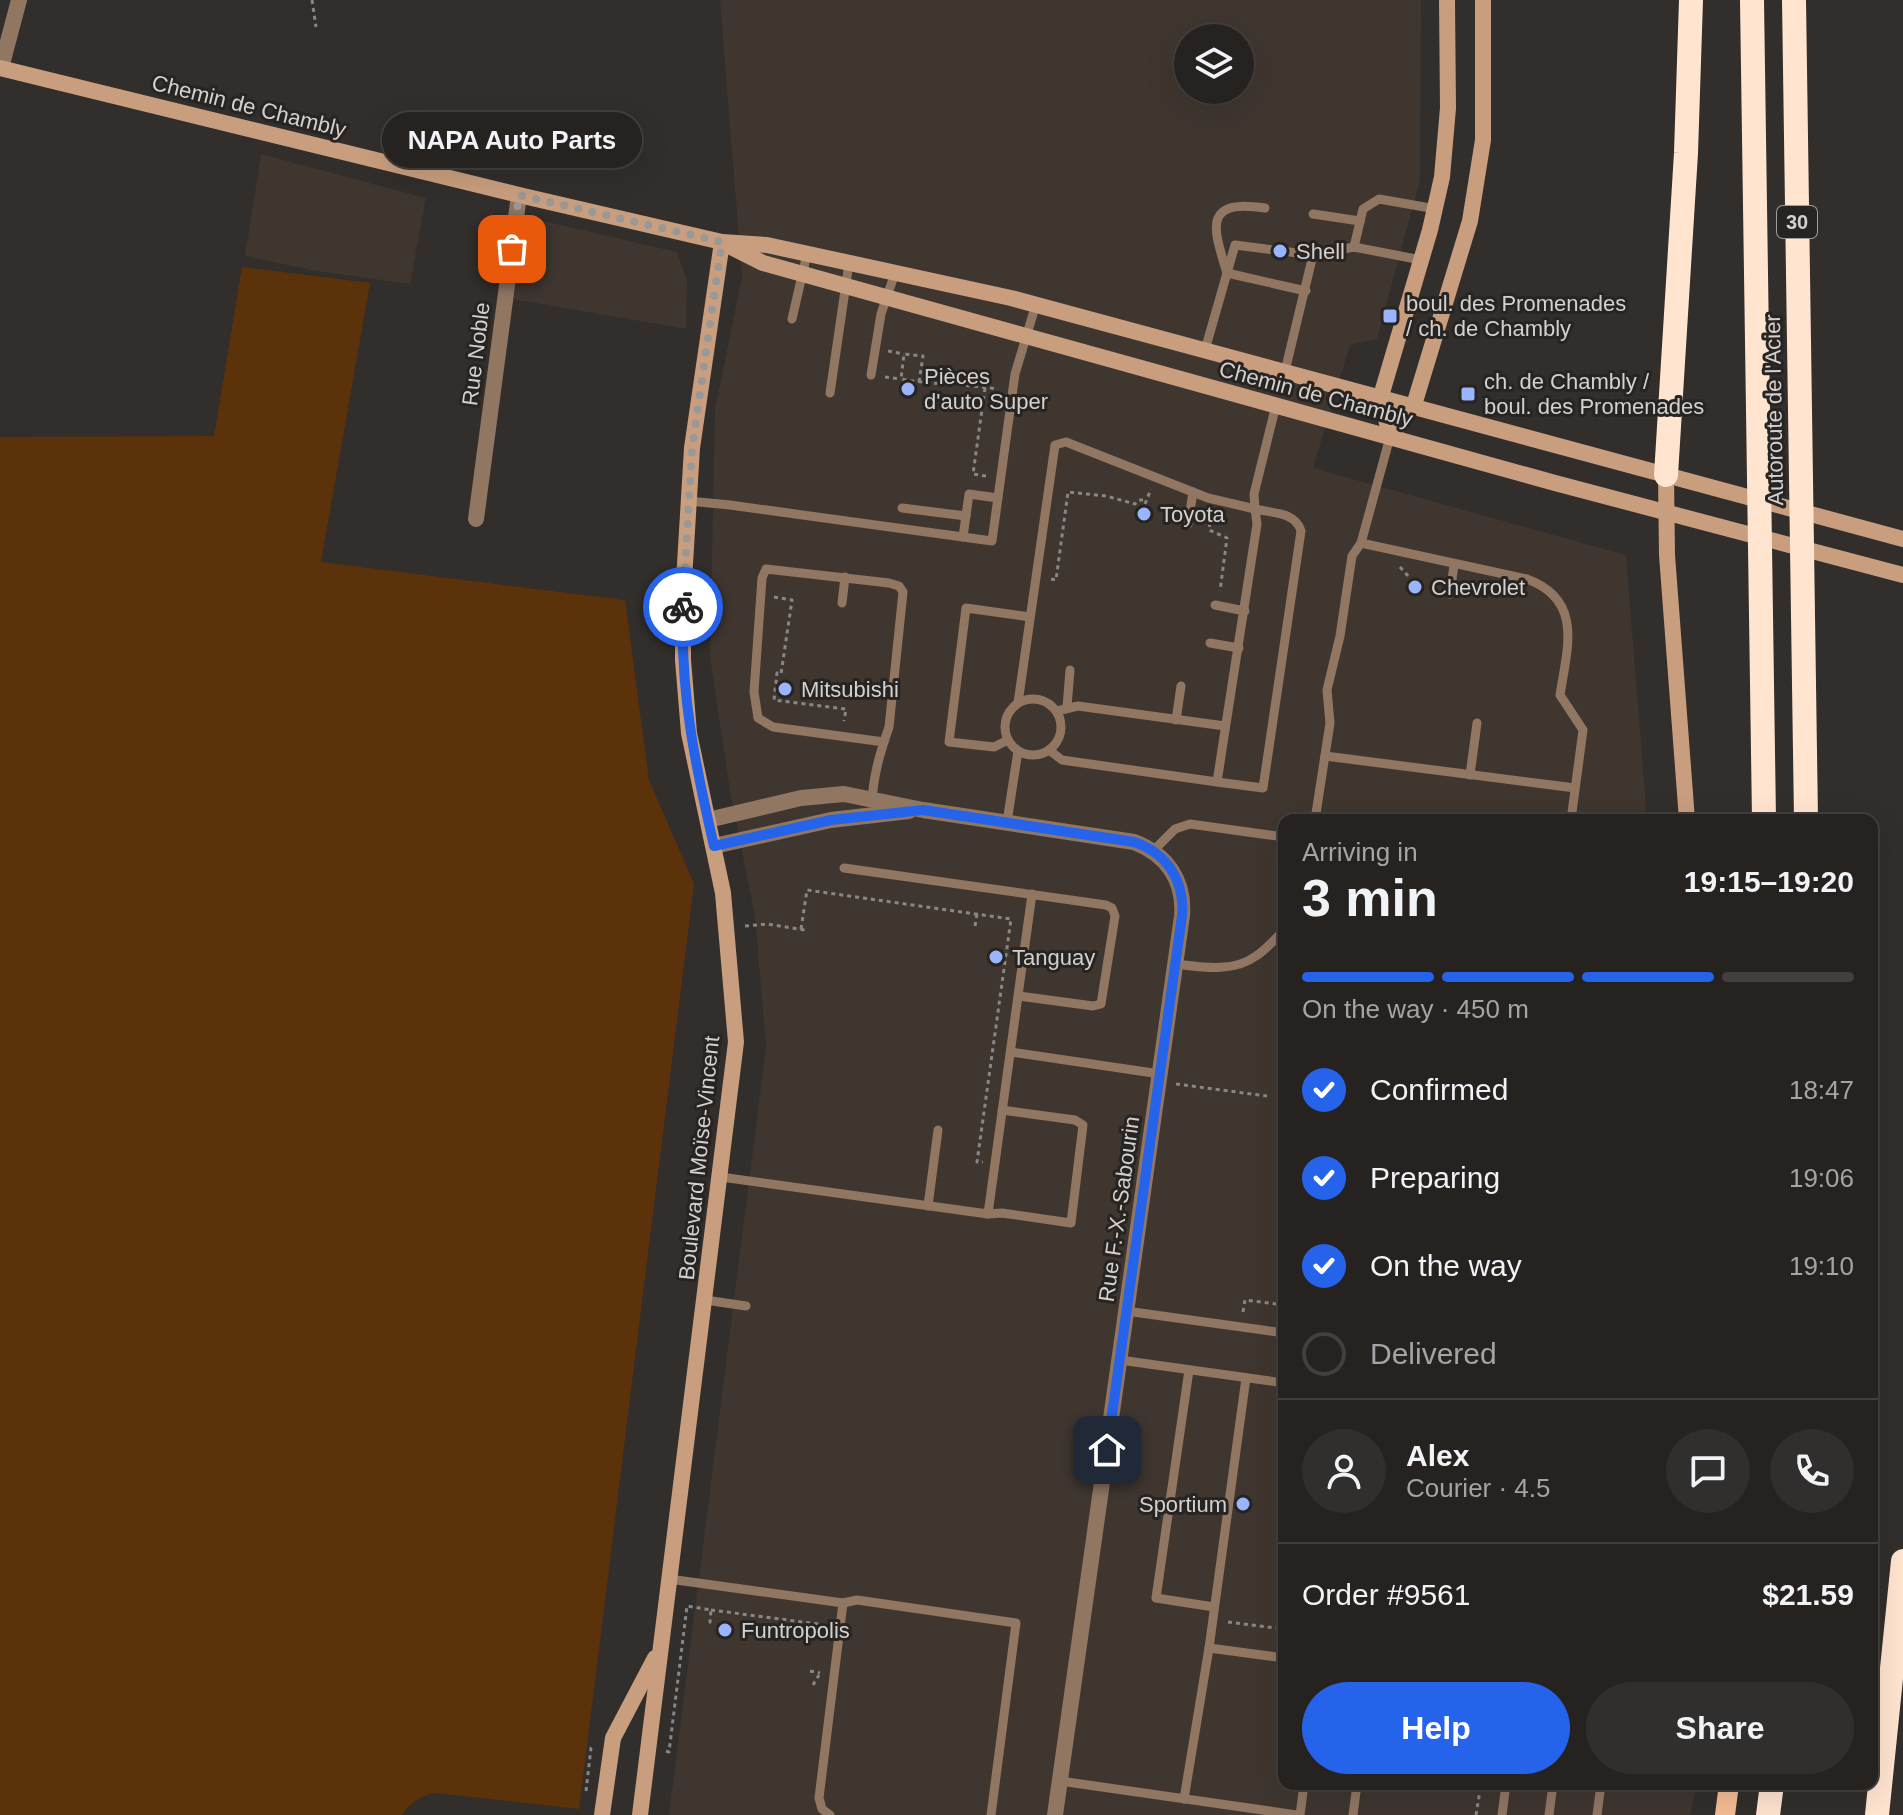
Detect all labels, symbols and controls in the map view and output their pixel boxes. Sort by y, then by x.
map controls [1174,24,1254,104]
button: layers [1174,24,1254,104]
street label: Chemin de Chambly [149,70,349,142]
callout: NAPA Auto Parts [382,113,642,169]
text: NAPA Auto Parts [408,125,616,155]
road number: 30 [1777,206,1817,238]
pin [478,215,546,283]
icon: bag [490,227,534,271]
place label: Shell [1296,239,1345,264]
marker: Shell [1271,242,1289,260]
place label: boul. des Promenades / ch. de Chambly [1406,291,1626,341]
street label: Rue Noble [457,301,495,407]
marker: boul. des Promenades / ch. de Chambly [1381,307,1399,325]
street label: Autoroute de l'Acier [1760,314,1788,506]
street label: Chemin de Chambly [1217,356,1415,432]
place label: Pièces d'auto Super [924,364,1048,414]
place label: ch. de Chambly / boul. des Promenades [1484,369,1704,419]
marker: Pièces d'auto Super [899,380,917,398]
marker: ch. de Chambly / boul. des Promenades [1459,385,1477,403]
place label: Toyota [1160,502,1226,527]
marker: Toyota [1135,505,1153,523]
courier [643,567,723,647]
place label: Chevrolet [1431,575,1525,600]
marker: Chevrolet [1406,578,1424,596]
icon: bike [661,585,705,629]
place label: Mitsubishi [801,677,899,702]
marker: Mitsubishi [776,680,794,698]
text: Arriving in [1302,837,1418,867]
text: 19:15–19:20 [1684,865,1854,898]
text: 3 min [1302,869,1438,927]
place label: Tanguay [1012,945,1095,970]
marker: Tanguay [987,948,1005,966]
text: On the way · 450 m [1302,994,1529,1024]
street label: Boulevard Moïse-Vincent [674,1035,724,1281]
icon: check [1302,1068,1346,1112]
text: Confirmed [1370,1073,1508,1106]
text: 18:47 [1789,1075,1854,1105]
street label: Rue F.-X.-Sabourin [1094,1115,1144,1303]
icon: check [1302,1156,1346,1200]
text: Preparing [1370,1161,1500,1194]
text: 19:06 [1789,1163,1854,1193]
icon: check [1302,1244,1346,1288]
text: On the way [1370,1249,1522,1282]
text: 19:10 [1789,1251,1854,1281]
text: Delivered [1370,1337,1497,1370]
pin [1073,1416,1141,1484]
icon: home [1085,1428,1129,1472]
button: person [1302,1429,1386,1513]
button: chat [1666,1429,1750,1513]
button: phone [1770,1429,1854,1513]
text: Alex [1406,1439,1469,1472]
text: Courier · 4.5 [1406,1473,1551,1503]
place label: Sportium [1139,1492,1227,1517]
marker: Sportium [1234,1495,1252,1513]
text: Order #9561 [1302,1578,1470,1611]
text: $21.59 [1762,1578,1854,1611]
place label: Funtropolis [741,1618,850,1643]
marker: Funtropolis [716,1621,734,1639]
button: Help [1302,1682,1570,1774]
button: Share [1586,1682,1854,1774]

